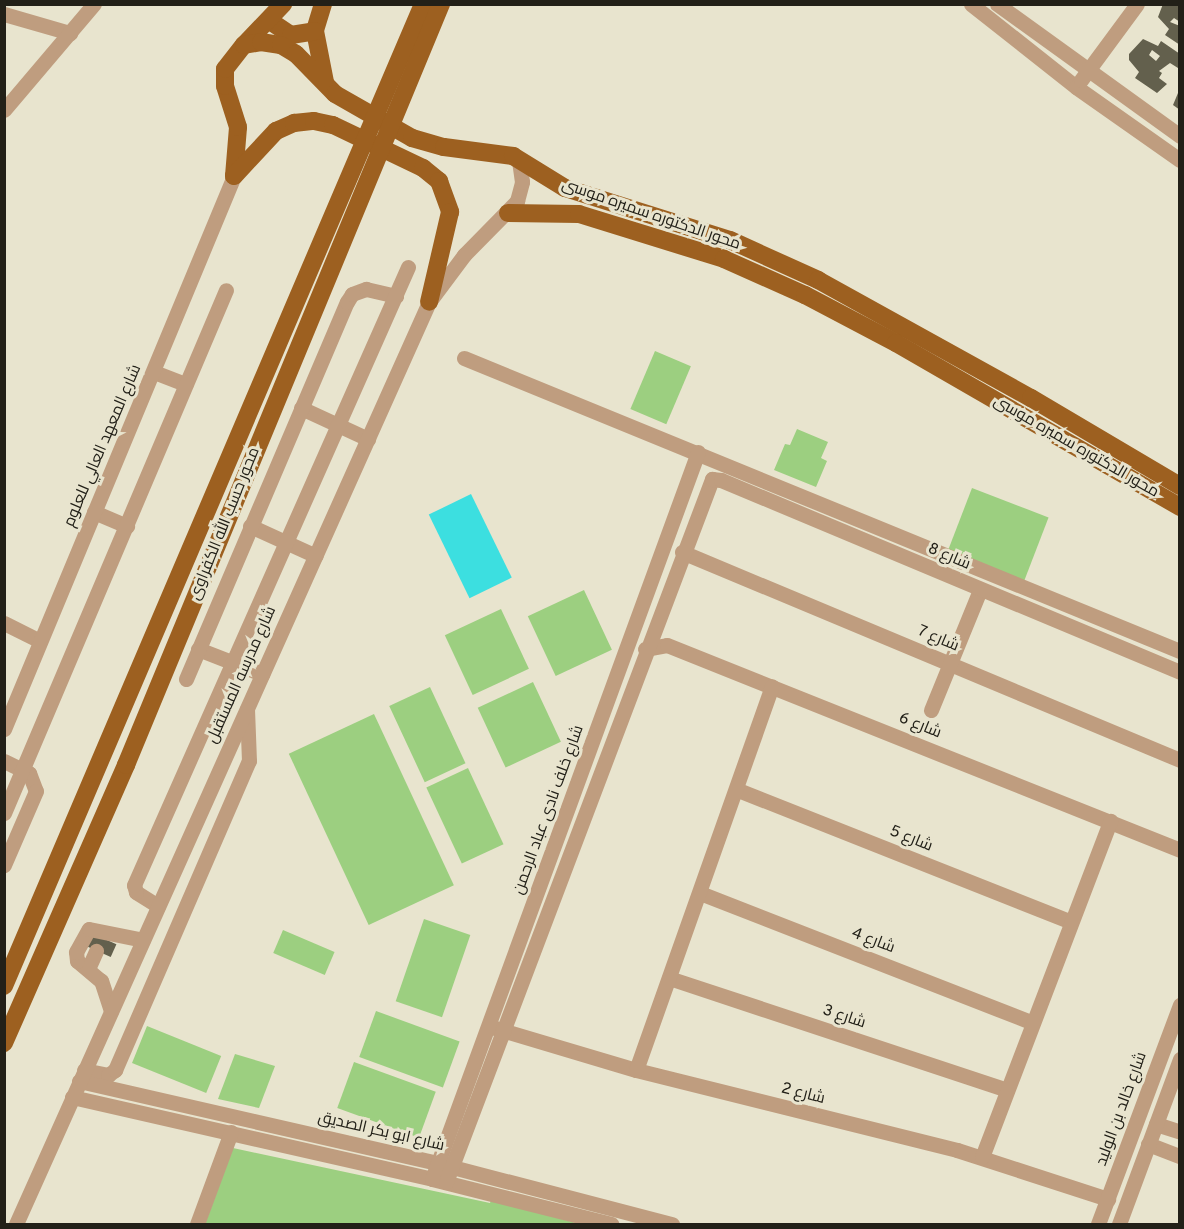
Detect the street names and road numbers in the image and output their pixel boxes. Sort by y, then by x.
street label: محور الدكتوره سميره موسى [559,175,743,255]
street label: شارع المعهد العالي للعلوم [60,362,146,530]
street label: محور الدكتوره سميره موسى [990,392,1162,502]
street label: محور حسب الله الكفراوى [186,445,264,603]
street label: شارع 8 [925,539,973,575]
street label: شارع مدرسه المستقبل [203,603,281,747]
street label: شارع 7 [914,622,962,656]
street label: شارع 6 [896,709,944,743]
street label: شارع خلف نادى عباد الرحمن [509,723,589,897]
street label: شارع 5 [887,822,935,856]
street label: شارع 4 [849,924,897,958]
street label: شارع 3 [820,1001,868,1033]
street label: شارع خالد بن الوليد [1092,1049,1152,1169]
street label: شارع 2 [779,1079,827,1109]
street label: شارع ابو بكر الصديق [316,1108,446,1156]

